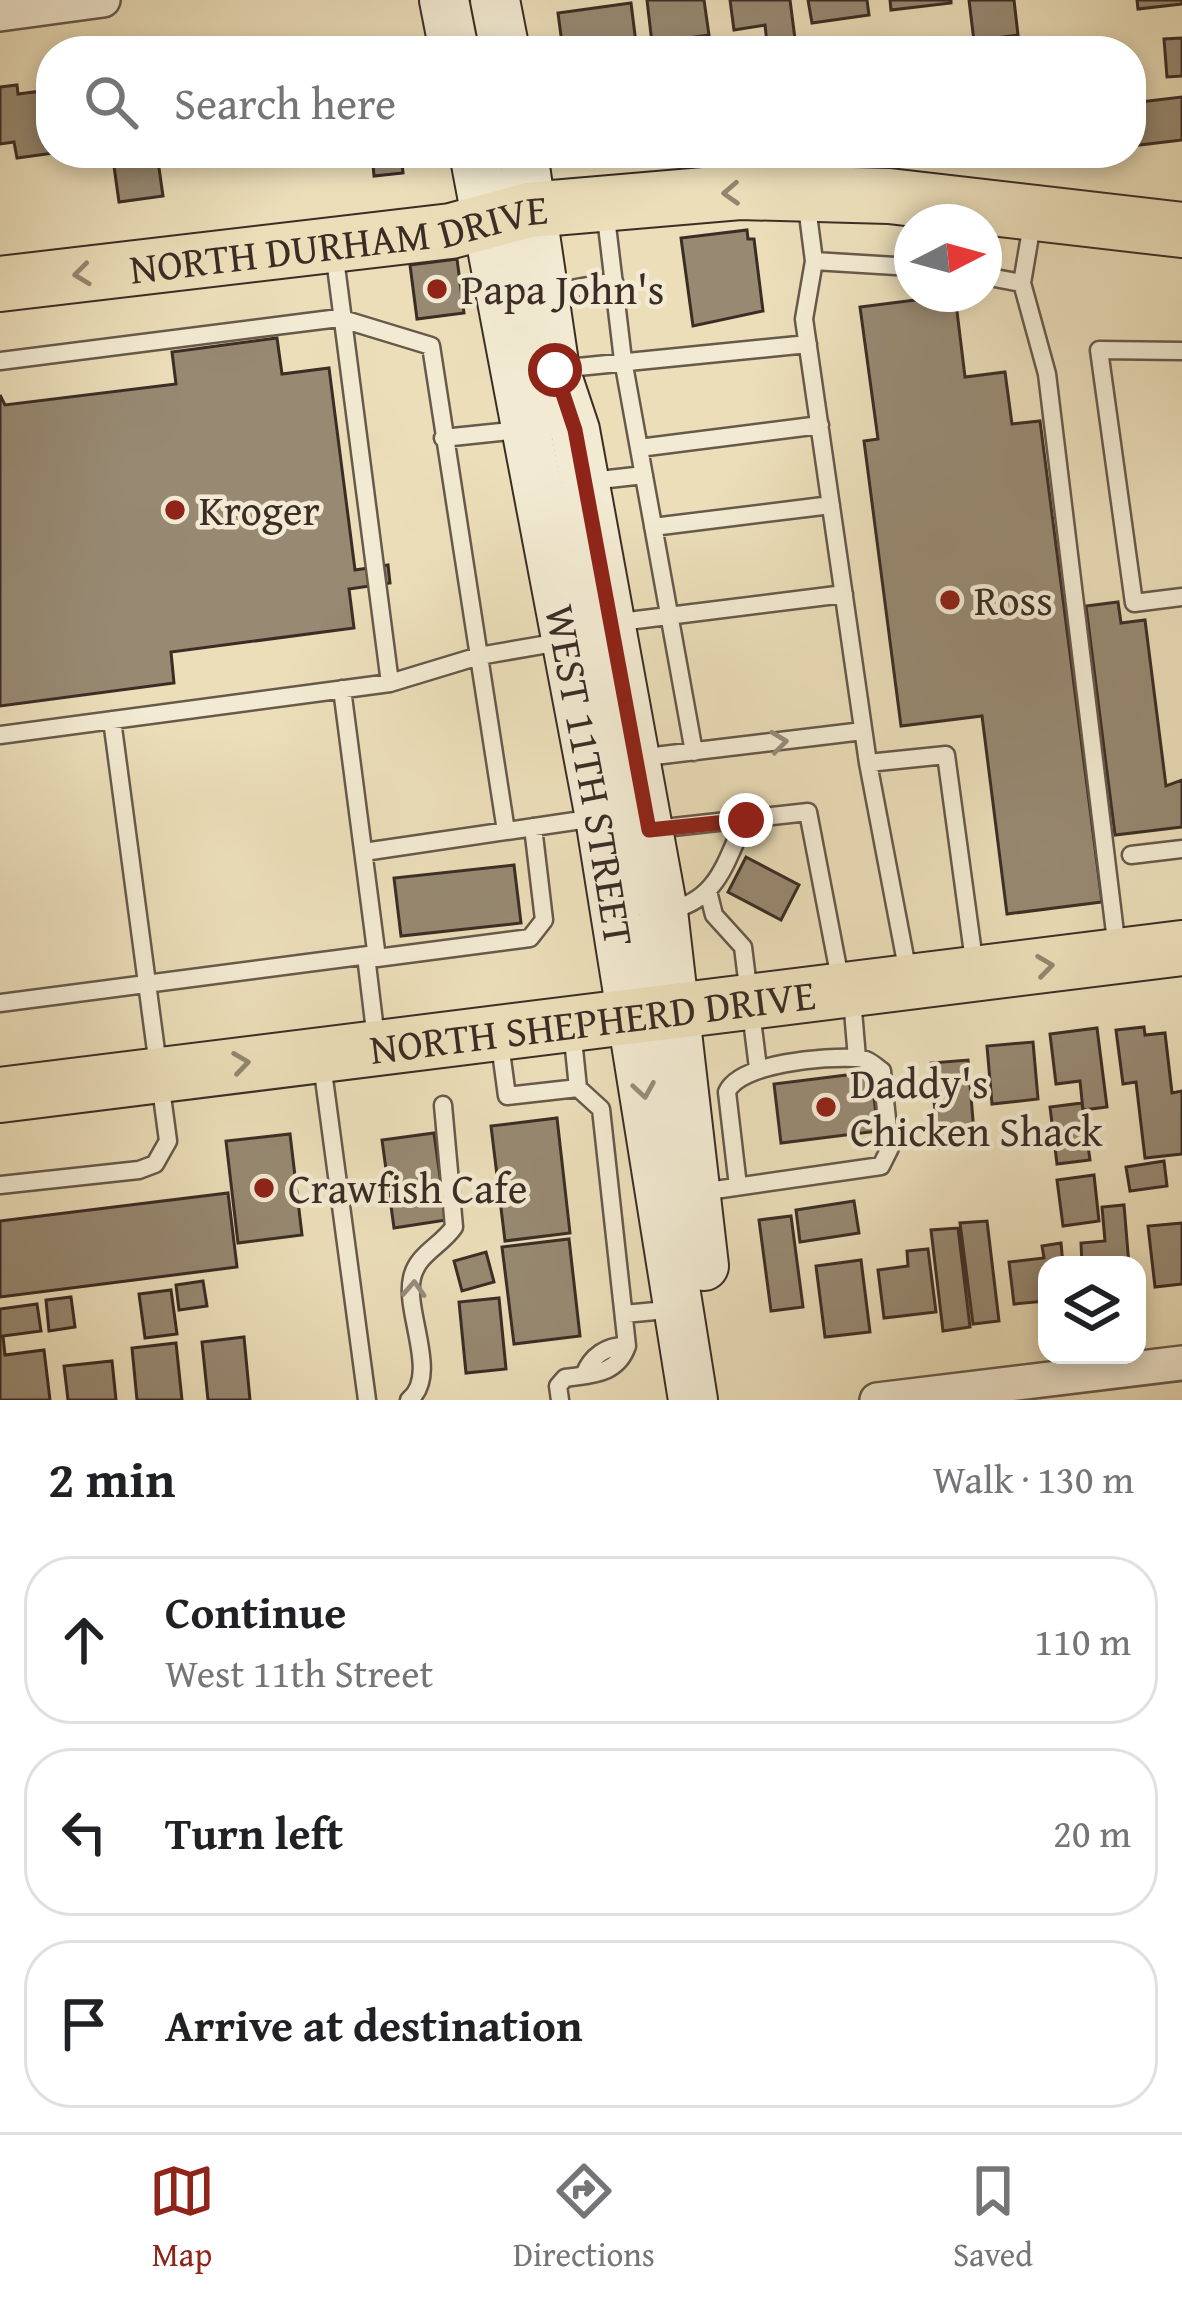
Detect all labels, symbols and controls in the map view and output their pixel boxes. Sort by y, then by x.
search box [36,36,1146,168]
icon: search [78,69,144,135]
text: Search here [174,70,396,135]
street label: NORTH DURHAM DRIVE [126,178,550,299]
one-way arrow [721,180,740,206]
north arrow [894,204,1002,312]
place label: Papa John's [461,258,665,319]
one-way arrow [72,260,91,286]
marker: Papa John's [424,276,450,302]
route start [528,343,582,397]
place label: Kroger [199,479,320,540]
marker: Kroger [162,497,188,523]
place label: Ross [974,569,1053,630]
marker: Ross [937,587,963,613]
street label: WEST 11TH STREET [530,599,651,950]
one-way arrow [769,729,789,755]
route end [719,793,773,847]
one-way arrow [1035,953,1055,979]
street label: NORTH SHEPHERD DRIVE [366,963,819,1079]
one-way arrow [231,1051,251,1077]
place label: Daddy's Chicken Shack [850,1052,1103,1161]
one-way arrow [630,1080,655,1100]
marker: Daddy's Chicken Shack [813,1094,839,1120]
place label: Crawfish Cafe [288,1157,527,1218]
marker: Crawfish Cafe [251,1175,277,1201]
map controls [1038,1256,1146,1364]
button: layers [1038,1256,1146,1364]
one-way arrow [401,1279,427,1298]
text: 2 min [48,1441,175,1516]
text: Walk · 130 m [933,1450,1134,1507]
text: Continue [165,1579,346,1644]
icon: ahead [51,1607,117,1673]
text: 110 m [1034,1612,1131,1669]
text: West 11th Street [165,1644,433,1701]
icon: left [51,1799,117,1865]
text: Turn left [165,1800,343,1865]
text: 20 m [1053,1804,1131,1861]
icon: arrive [51,1991,117,2057]
text: Arrive at destination [165,1992,583,2057]
tab: Map [149,2158,215,2278]
tab: Directions [513,2158,655,2278]
tab: Saved [953,2158,1033,2278]

